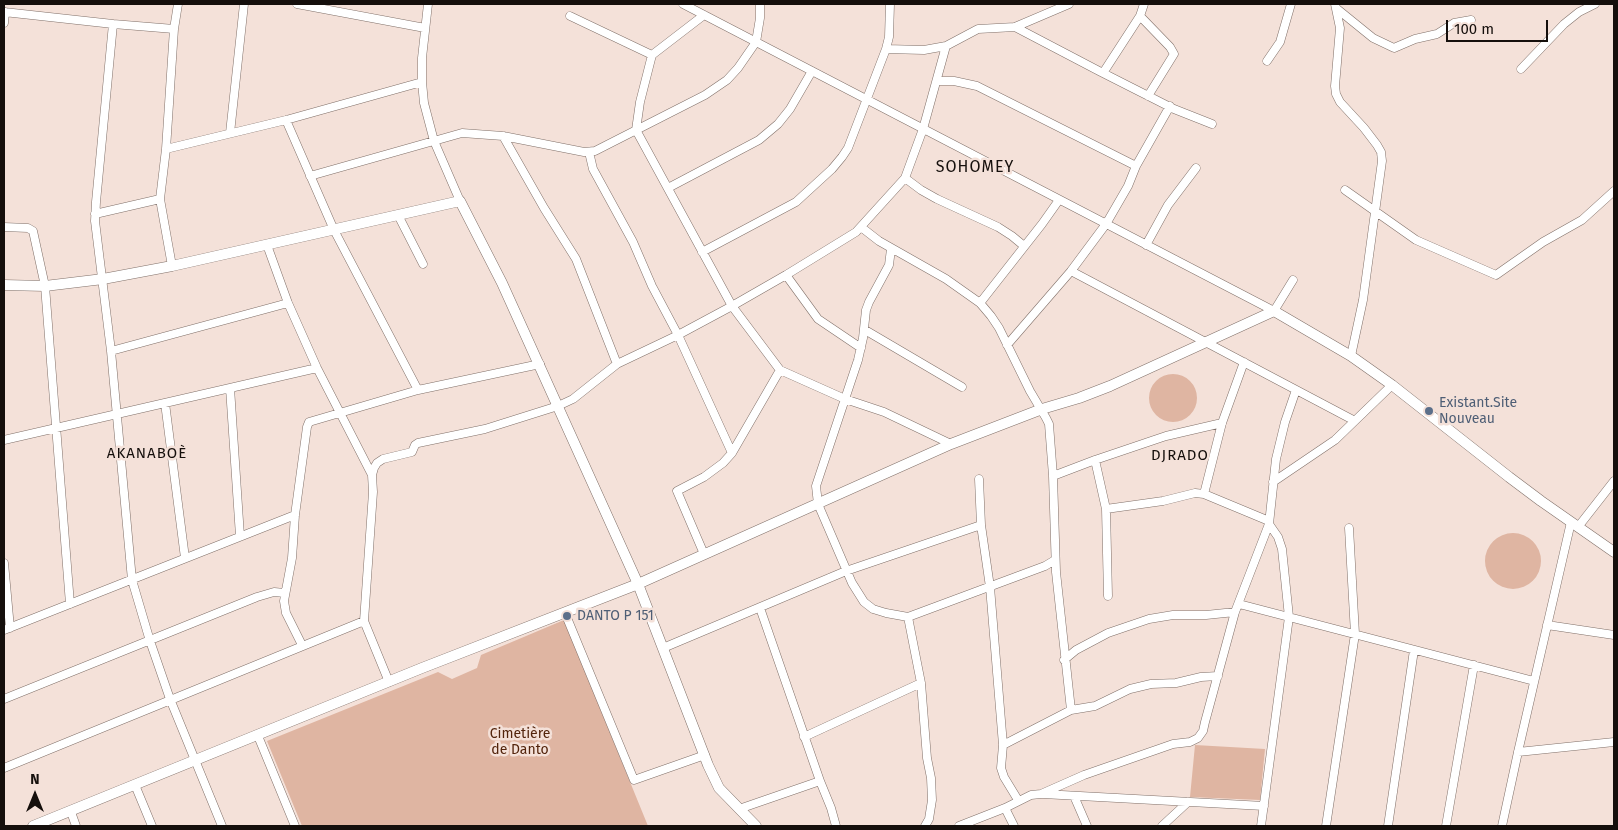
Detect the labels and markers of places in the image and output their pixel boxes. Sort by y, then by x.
place label: Existant.Site Nouveau [1439,395,1517,428]
marker: Existant.Site Nouveau [1423,405,1435,417]
place label: DANTO P 151 [577,608,654,624]
marker: DANTO P 151 [561,610,573,622]

